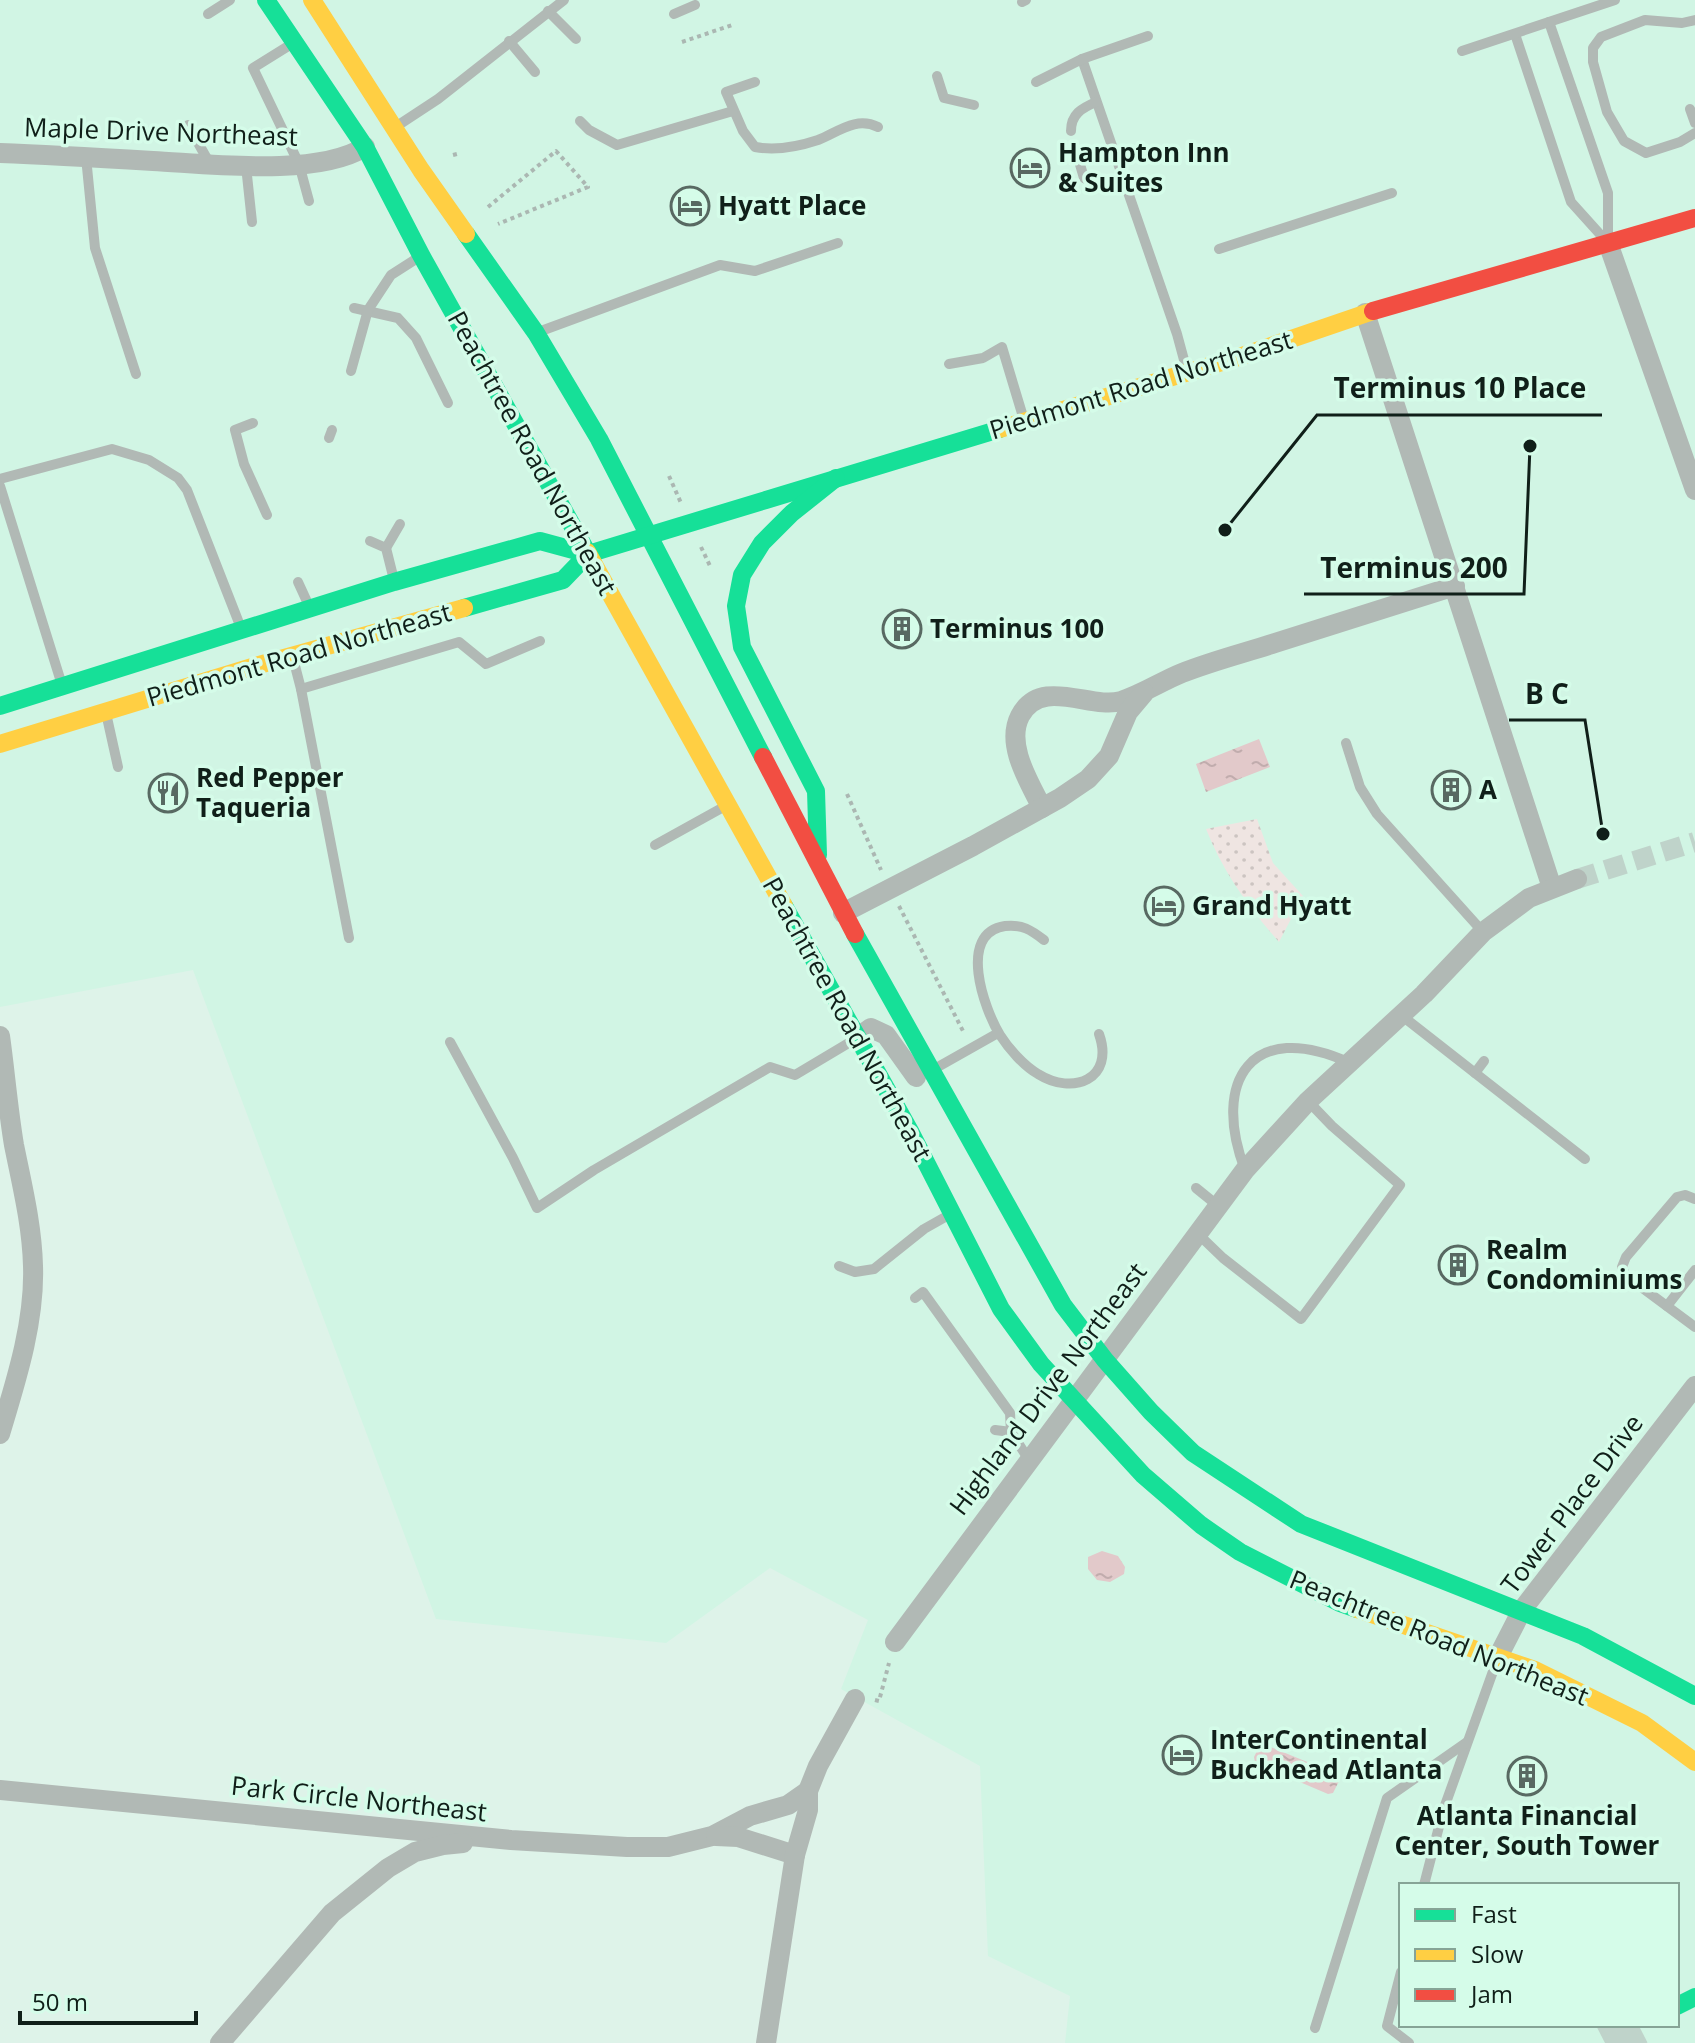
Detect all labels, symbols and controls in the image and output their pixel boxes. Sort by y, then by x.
street label: Maple Drive Northeast [24,108,298,154]
place label: Hampton Inn & Suites [1058,134,1230,200]
hotel icon: Hampton Inn & Suites [1009,147,1051,189]
hotel icon: Hyatt Place [669,185,711,227]
place label: Hyatt Place [718,187,866,223]
street label: Peachtree Road Northeast [440,304,626,601]
street label: Piedmont Road Northeast [985,321,1297,447]
callout: Terminus 10 Place [1317,363,1602,415]
text: Terminus 10 Place [1334,368,1586,406]
callout: Terminus 200 [1304,542,1524,594]
text: Terminus 200 [1320,548,1508,586]
street label: Piedmont Road Northeast [142,593,455,715]
building icon: Terminus 100 [881,608,923,650]
place label: Terminus 100 [930,610,1104,646]
callout: B C [1509,668,1585,720]
text: B C [1525,674,1569,712]
place label: Red Pepper Taqueria [196,759,344,825]
building icon: A [1430,769,1472,811]
place label: A [1479,771,1497,807]
restaurant icon: Red Pepper Taqueria [147,772,189,814]
street label: Peachtree Road Northeast [755,870,941,1167]
hotel icon: Grand Hyatt [1143,885,1185,927]
place label: Grand Hyatt [1192,887,1352,923]
place label: Realm Condominiums [1486,1231,1682,1297]
building icon: Realm Condominiums [1437,1244,1479,1286]
street label: Highland Drive Northeast [940,1255,1154,1522]
street label: Tower Place Drive [1492,1406,1651,1601]
street label: Peachtree Road Northeast [1285,1561,1594,1714]
place label: InterContinental Buckhead Atlanta [1210,1721,1442,1787]
hotel icon: InterContinental Buckhead Atlanta [1161,1734,1203,1776]
building icon: Atlanta Financial Center, South Tower [1506,1755,1548,1797]
street label: Park Circle Northeast [230,1767,489,1829]
place label: Atlanta Financial Center, South Tower [1395,1797,1660,1863]
legend [1399,1883,1679,2027]
text: Fast [1471,1897,1517,1930]
text: Slow [1471,1937,1524,1970]
scale bar [20,1975,196,2025]
text: Jam [1469,1977,1513,2010]
text: 50 m [32,1985,88,2018]

